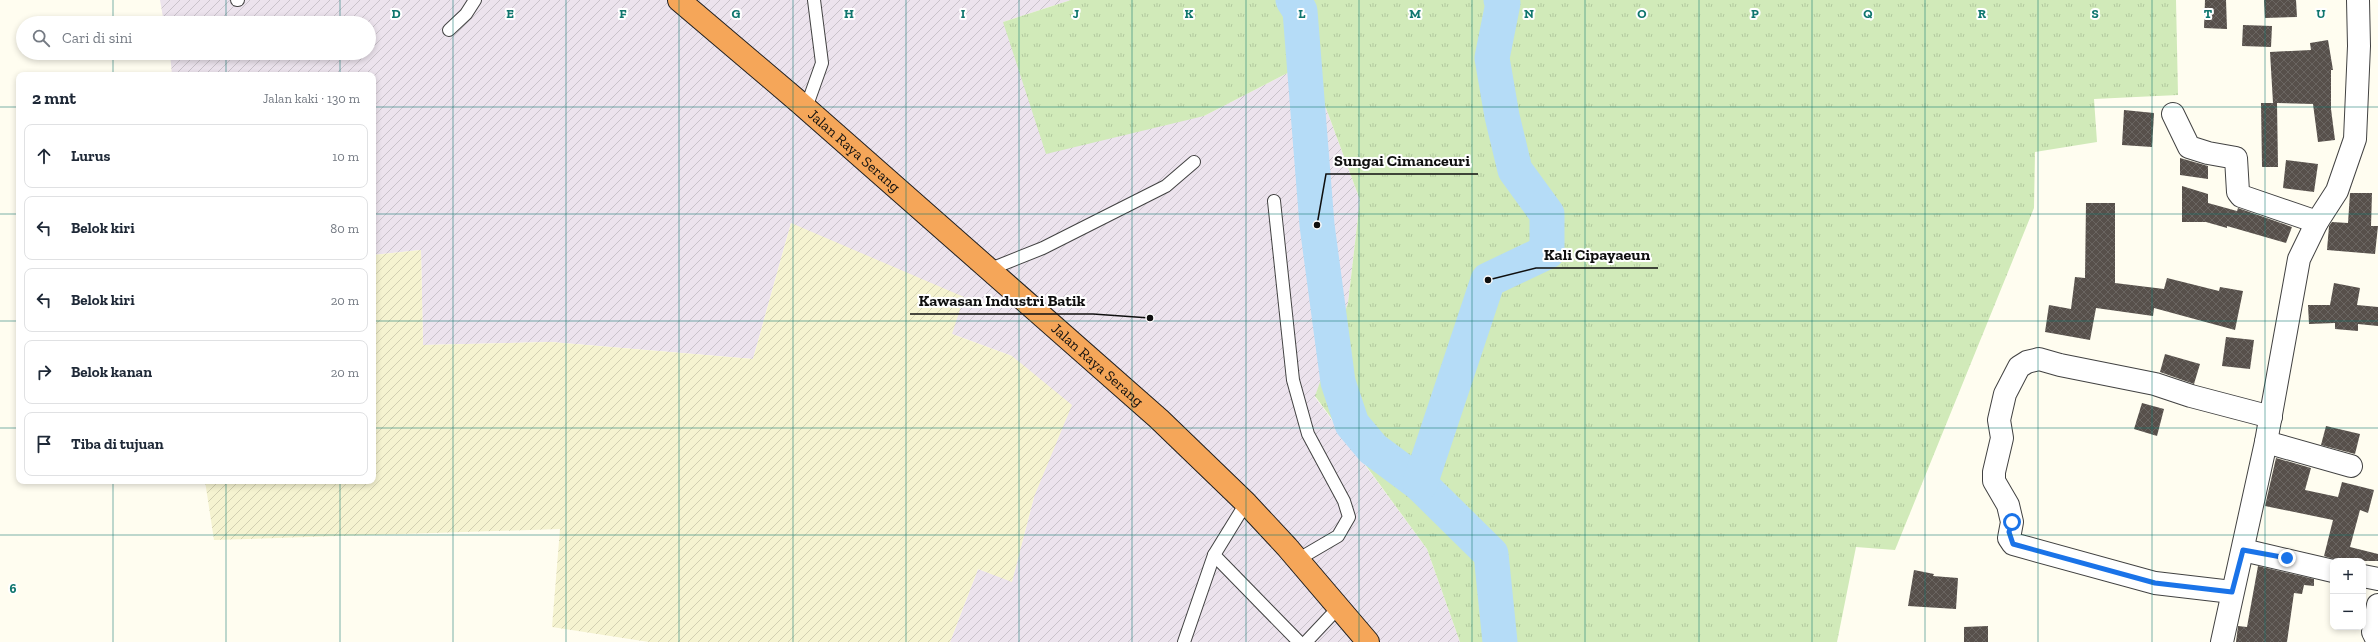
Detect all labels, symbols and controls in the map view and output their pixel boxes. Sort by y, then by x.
text: D [391,6,401,21]
text: E [506,6,514,21]
text: F [619,6,627,21]
text: G [732,6,741,21]
text: H [844,6,854,21]
text: I [961,6,966,21]
text: J [1073,6,1079,21]
text: K [1185,6,1194,21]
text: L [1298,6,1306,21]
text: M [1409,6,1421,21]
text: N [1524,6,1534,21]
text: O [1637,6,1647,21]
text: P [1751,6,1759,21]
text: Q [1863,6,1873,21]
text: R [1978,6,1987,21]
text: S [2091,6,2099,21]
text: T [2204,6,2213,21]
text: U [2316,6,2326,21]
search box [16,16,376,60]
icon: search [30,27,52,49]
text: Cari di sini [62,29,132,47]
text: 2 mnt [32,88,76,108]
text: Jalan kaki · 130 m [263,91,360,106]
street label: Jalan Raya Serang [804,105,904,196]
icon: ahead [33,145,55,167]
callout: Sungai Cimanceuri [1326,146,1478,174]
text: Lurus [71,147,110,165]
text: 10 m [332,149,359,164]
text: Sungai Cimanceuri [1334,151,1470,170]
icon: left [33,217,55,239]
text: Belok kiri [71,219,135,237]
text: 80 m [330,221,359,236]
callout: Kali Cipayaeun [1536,240,1658,268]
text: Kali Cipayaeun [1544,245,1651,264]
callout: Kawasan Industri Batik [910,286,1093,314]
icon: left [33,289,55,311]
text: Belok kiri [71,291,135,309]
text: Kawasan Industri Batik [919,291,1086,310]
text: 20 m [331,293,359,308]
street label: Jalan Raya Serang [1047,319,1147,410]
icon: right [33,361,55,383]
text: Belok kanan [71,363,152,381]
text: 20 m [331,365,359,380]
icon: arrive [33,433,55,455]
text: Tiba di tujuan [71,435,164,453]
route start [2003,513,2021,531]
route end [2278,549,2296,567]
map controls [2330,558,2366,630]
button: + [2330,558,2366,594]
text: 6 [10,581,17,596]
button: − [2330,594,2366,630]

